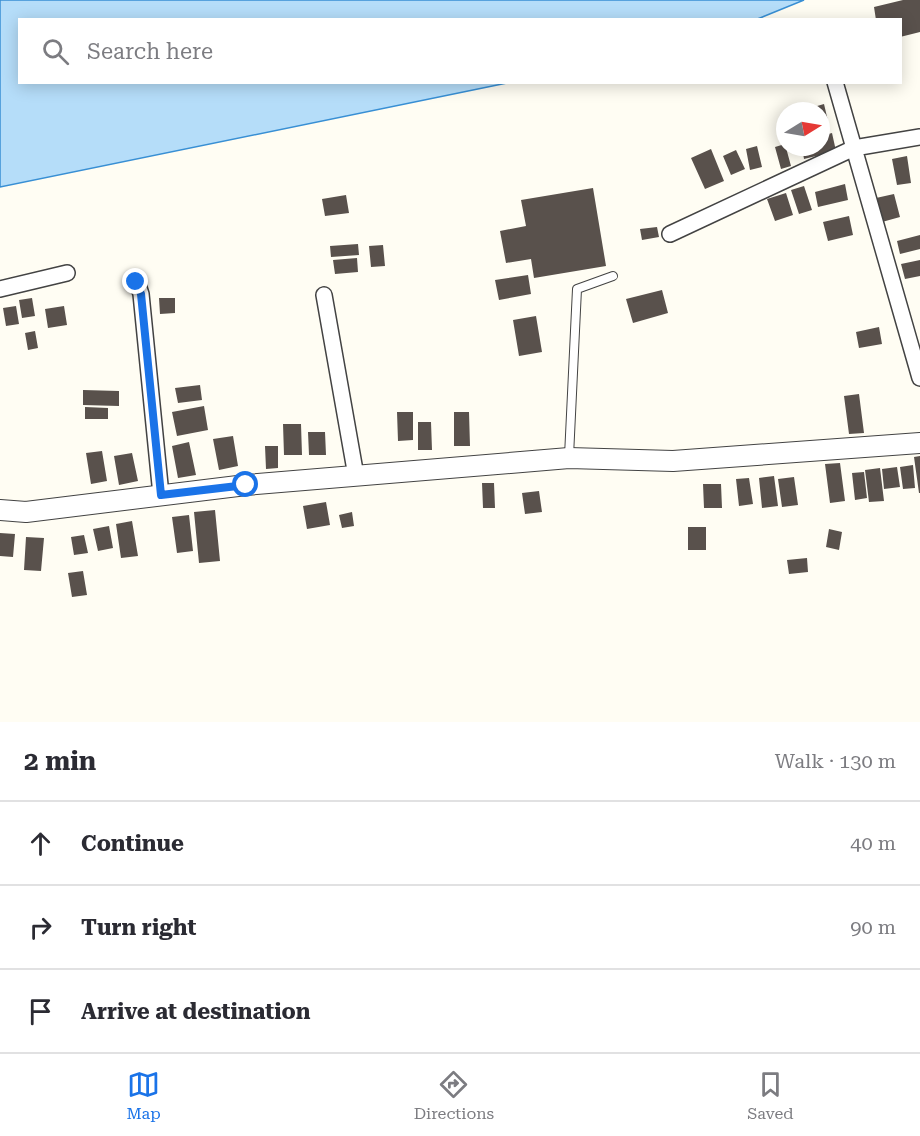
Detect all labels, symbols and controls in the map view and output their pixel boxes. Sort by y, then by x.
search box [18,18,902,84]
icon: search [39,35,72,68]
text: Search here [87,39,213,64]
north arrow [776,102,830,156]
route end [122,268,148,294]
route start [232,471,258,497]
text: 2 min [24,746,96,776]
text: Walk · 130 m [775,749,896,773]
icon: ahead [24,827,57,860]
text: Continue [81,831,184,856]
text: 40 m [850,831,896,855]
icon: right [24,911,57,944]
text: Turn right [81,915,196,940]
text: 90 m [850,915,896,939]
icon: arrive [24,995,57,1028]
text: Arrive at destination [81,999,310,1024]
tab: Map [126,1068,161,1123]
tab: Directions [414,1068,494,1123]
tab: Saved [747,1068,794,1123]

